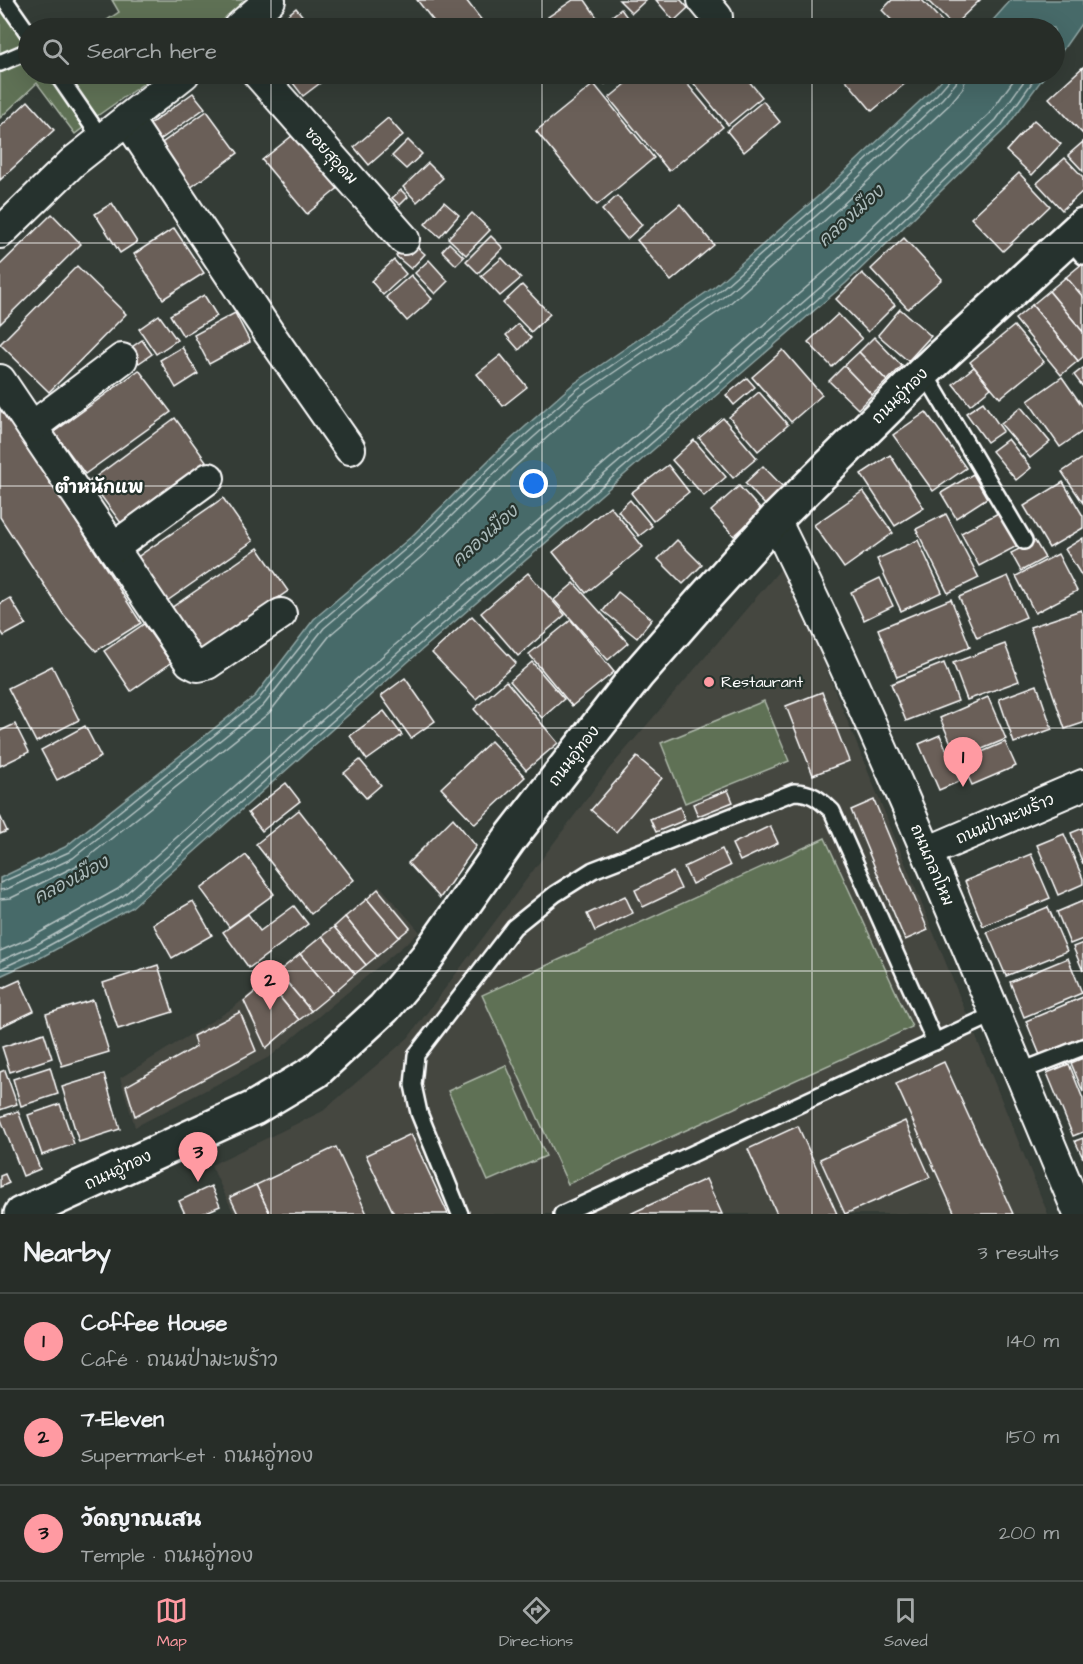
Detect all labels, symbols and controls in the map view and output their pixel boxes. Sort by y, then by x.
search box [18,18,1065,84]
icon: search [39,35,72,68]
text: Search here [87,36,217,67]
street label: ซอยสุอุดม [299,123,363,190]
water label: คลองเมือง [812,178,891,253]
street label: ถนนอู่ทอง [866,362,934,430]
your location [519,469,548,498]
district label: ตำหนักแพ [55,475,143,500]
water label: คลองเมือง [446,498,525,573]
place label: Restaurant [721,671,804,693]
marker: Restaurant [702,675,716,689]
street label: ถนนอู่ทอง [543,720,605,792]
pin: 1 [944,738,982,787]
street label: ถนนป่ามะพร้าว [952,787,1058,850]
street label: ถนนกลาโหม [905,820,960,909]
water label: คลองเมือง [29,849,114,910]
pin: 2 [250,960,290,1010]
pin: 3 [178,1132,218,1182]
street label: ถนนอู่ทอง [81,1144,155,1196]
text: Nearby [24,1235,111,1271]
text: 3 results [977,1239,1059,1267]
text: Coffee House [81,1308,228,1339]
text: 1 [42,1327,45,1355]
text: 140 m [1007,1327,1059,1355]
text: Café · ถนนป่ามะพร้าว [81,1346,278,1374]
text: 7-Eleven [81,1404,164,1435]
text: 2 [38,1423,49,1451]
text: 150 m [1006,1423,1059,1451]
text: Supermarket · ถนนอู่ทอง [81,1442,313,1470]
text: วัดญาณเสน [81,1504,201,1535]
text: 3 [38,1519,49,1547]
text: 200 m [999,1519,1059,1547]
text: Temple · ถนนอู่ทอง [81,1542,253,1570]
tab: Map [155,1594,188,1652]
tab: Directions [499,1594,573,1652]
tab: Saved [884,1594,928,1652]

